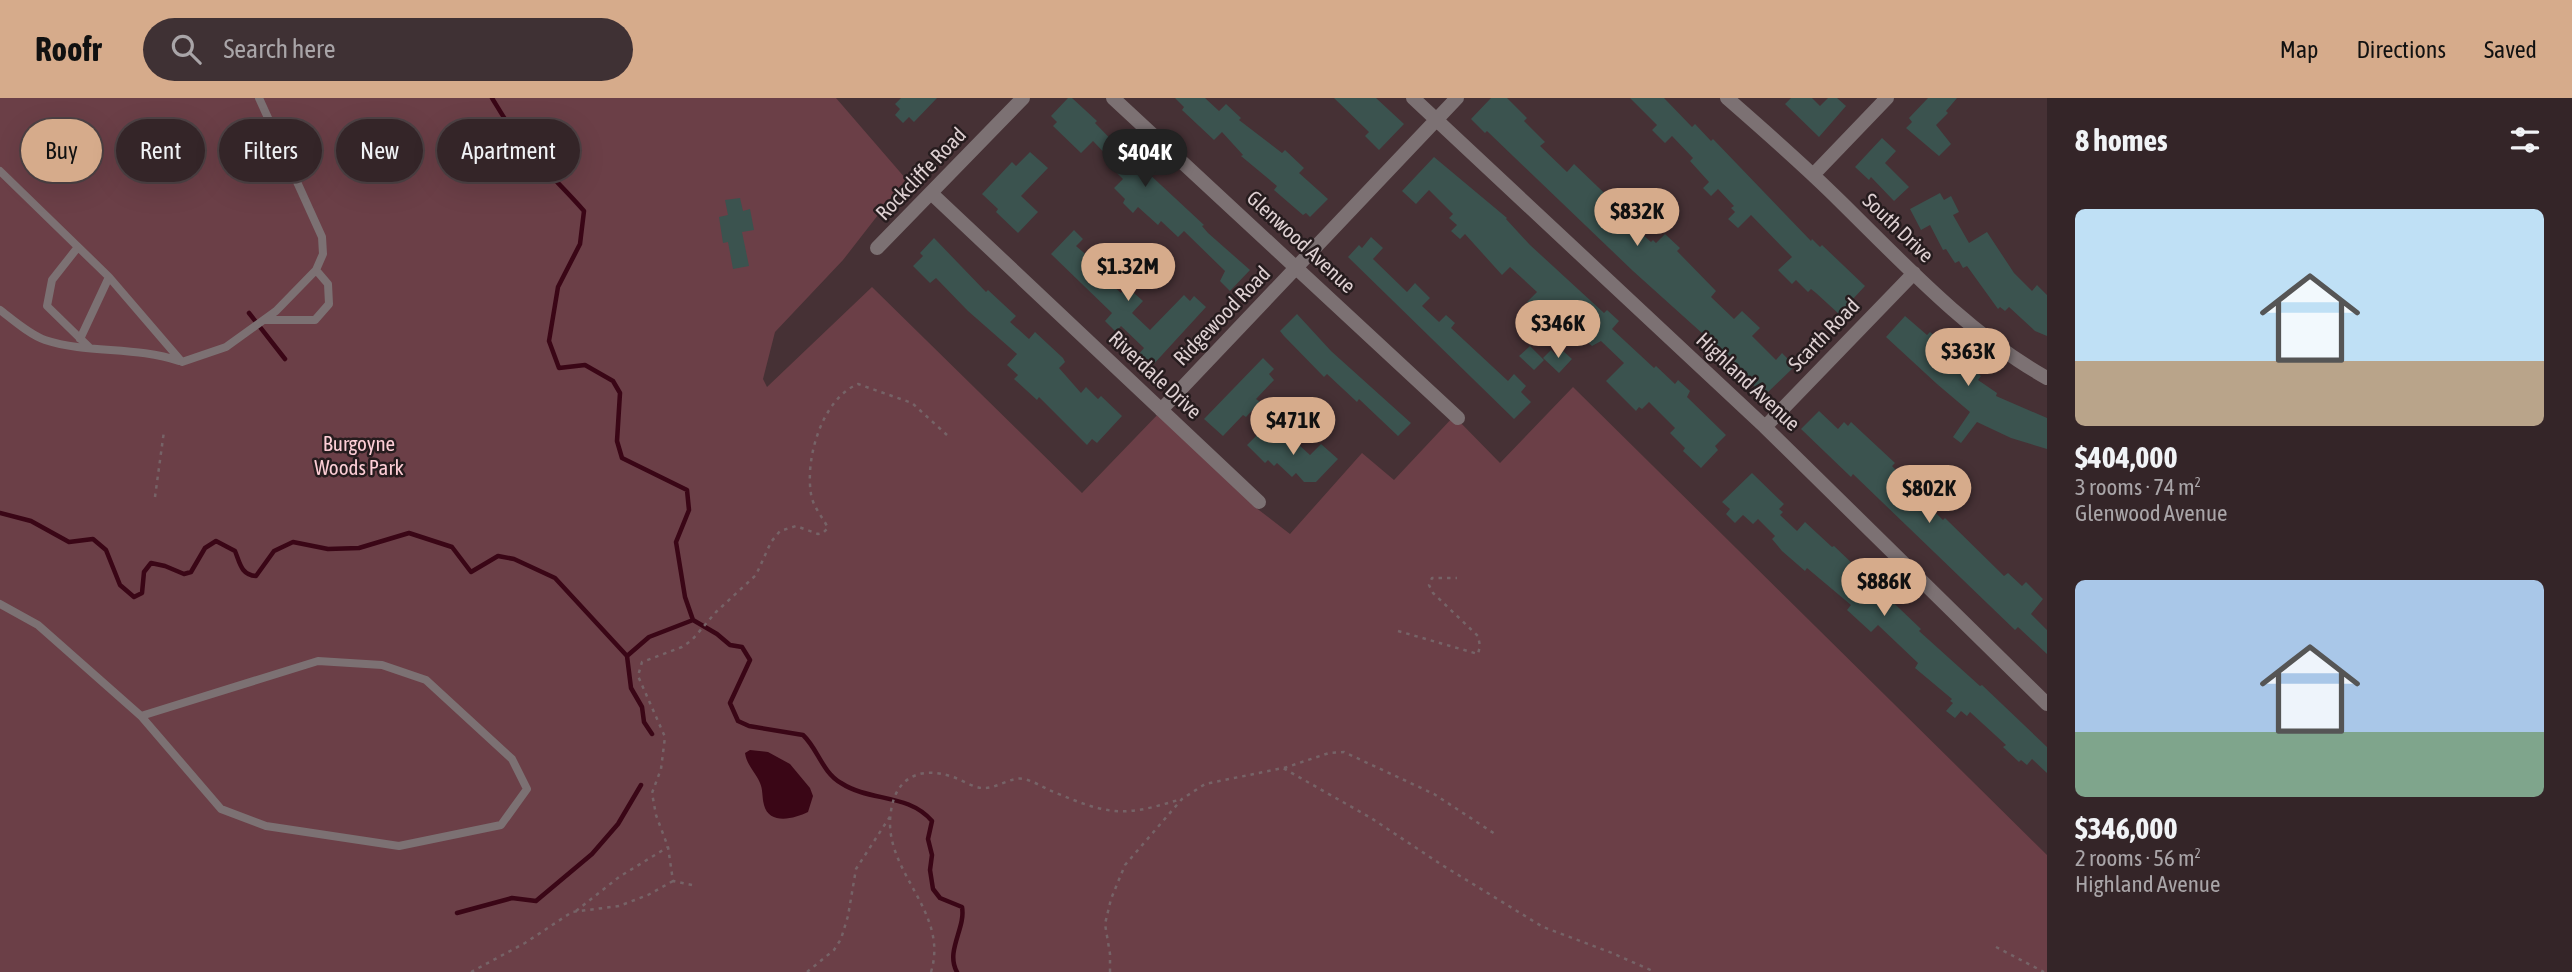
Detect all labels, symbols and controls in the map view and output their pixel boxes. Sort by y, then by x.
search box [143,18,633,81]
text: Roofr [35,30,101,68]
icon: search [167,30,205,68]
text: Search here [223,34,336,64]
text: Map [2280,36,2318,63]
text: Directions [2356,36,2446,63]
text: Saved [2484,36,2537,63]
chip: Buy [21,119,102,182]
chip: Rent [116,119,205,182]
chip: Filters [219,119,322,182]
chip: New [336,119,423,182]
chip: Apartment [437,119,580,182]
icon: filters [2506,121,2544,159]
street label: Rockcliffe Road [870,122,970,224]
text: 8 homes [2075,123,2168,157]
pin: $404K [1096,130,1194,189]
text: $404K [1118,139,1172,165]
street label: Glenwood Avenue [1243,185,1361,298]
pin: $832K [1588,188,1686,248]
street label: South Drive [1858,188,1939,267]
text: $832K [1610,198,1664,224]
pin: $1.32M [1071,244,1185,303]
text: $1.32M [1097,253,1159,279]
icon: home [2247,255,2373,381]
street label: Ridgewood Road [1168,261,1274,370]
street label: Scarth Road [1783,293,1864,376]
pin: $346K [1509,300,1607,360]
text: $346K [1531,310,1585,336]
street label: Riverdale Drive [1104,325,1207,423]
street label: Highland Avenue [1692,327,1805,435]
pin: $363K [1919,328,2017,388]
text: $363K [1941,338,1995,364]
pin: $471K [1244,398,1342,457]
text: $471K [1266,407,1320,433]
park label: Burgoyne Woods Park [314,431,404,479]
text: $404,000 [2075,440,2178,474]
pin: $802K [1880,466,1978,525]
text: 3 rooms · 74 m² [2075,474,2201,500]
text: $802K [1902,475,1956,501]
text: Glenwood Avenue [2075,500,2228,526]
pin: $886K [1835,559,1933,618]
text: $886K [1857,568,1911,594]
icon: home [2247,626,2373,752]
text: $346,000 [2075,811,2178,845]
text: 2 rooms · 56 m² [2075,845,2201,871]
text: Highland Avenue [2075,871,2220,897]

